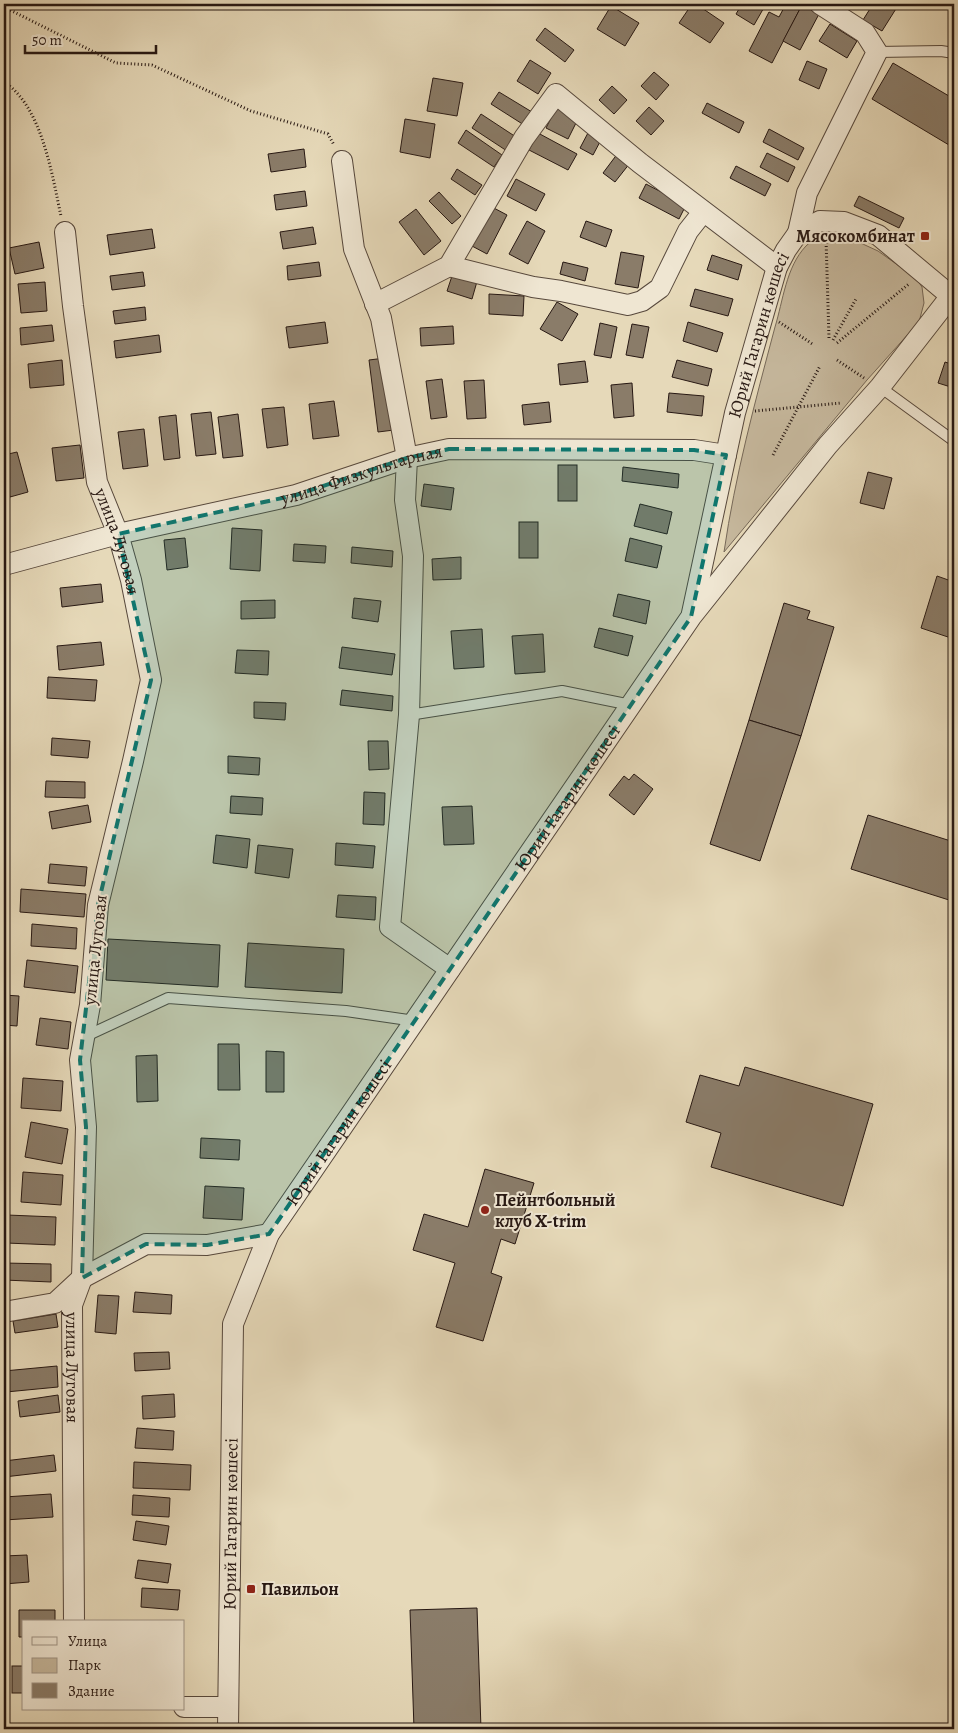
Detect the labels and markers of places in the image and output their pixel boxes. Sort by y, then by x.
place label: Мясокомбинат [796,224,915,248]
marker: Мясокомбинат [919,230,931,242]
place label: Пейнтбольный клуб X-trim [495,1188,616,1233]
marker: Пейнтбольный клуб X-trim [479,1204,491,1216]
place label: Павильон [261,1577,339,1601]
marker: Павильон [245,1583,257,1595]

